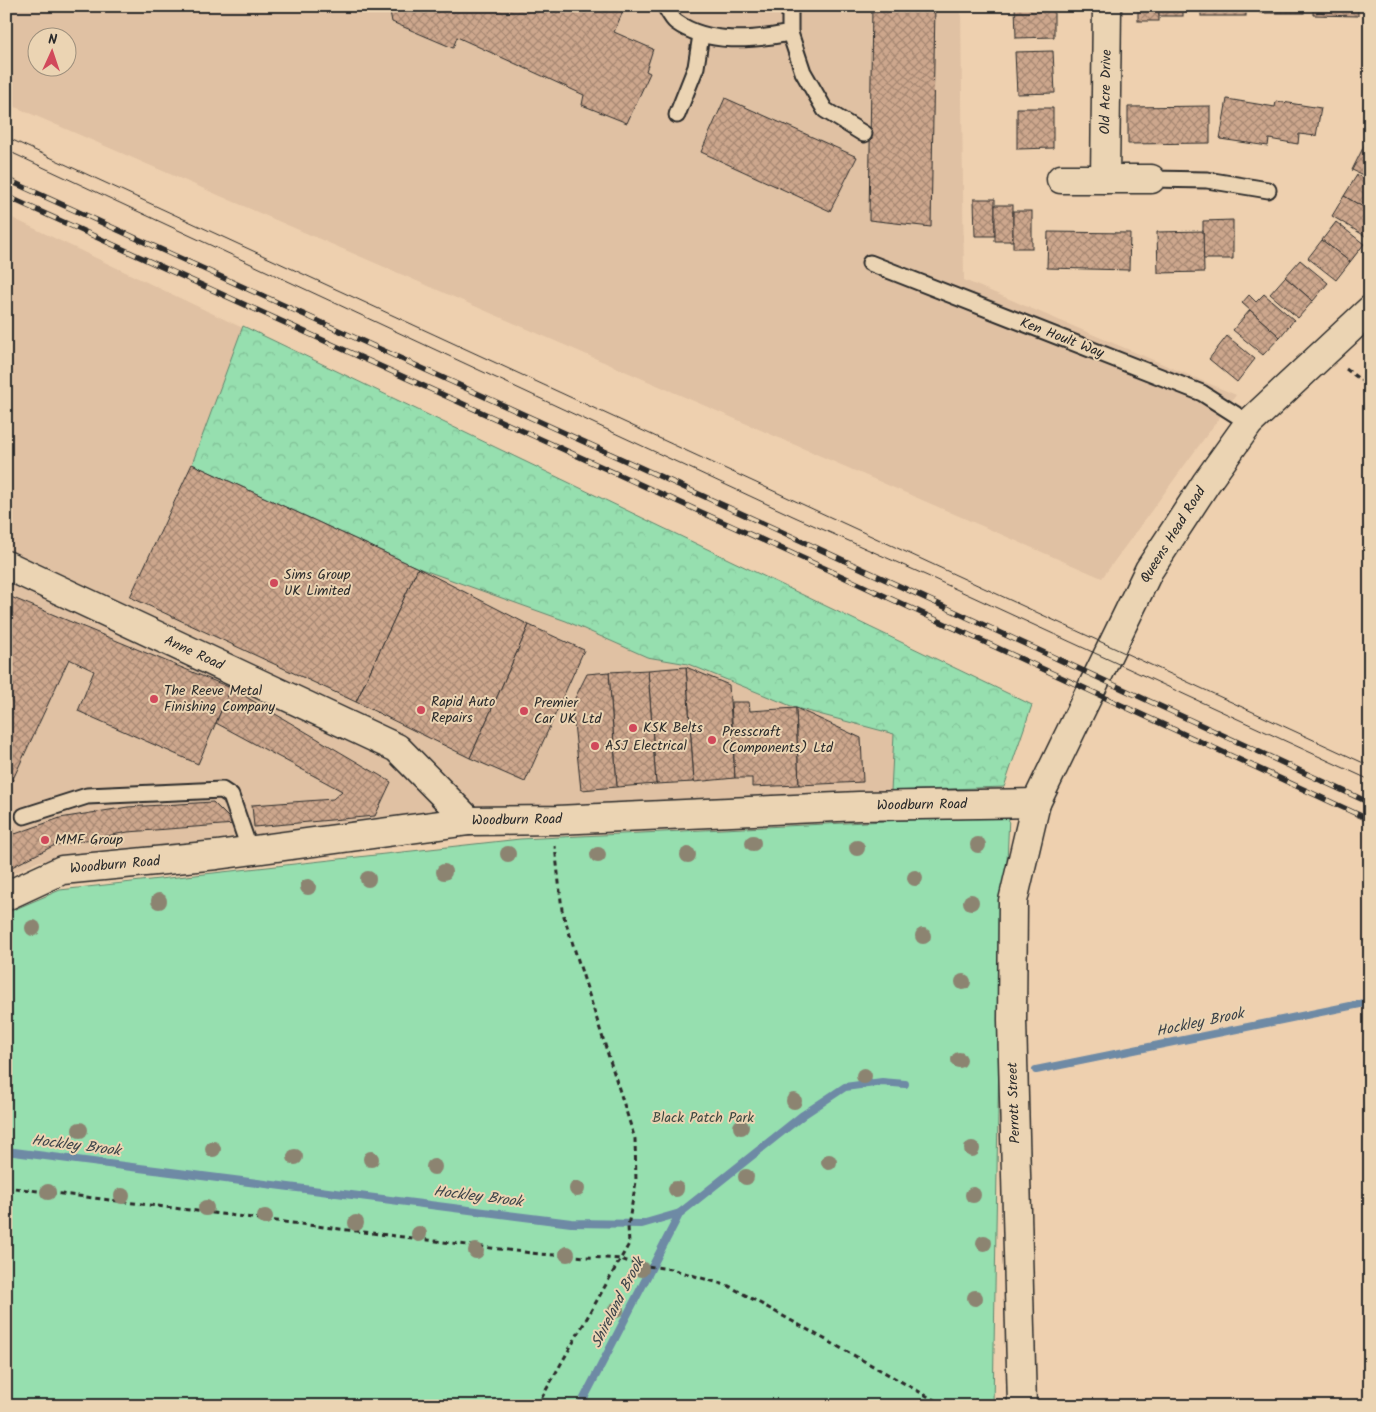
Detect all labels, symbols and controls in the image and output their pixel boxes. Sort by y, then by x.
north arrow [28,28,78,78]
text: N [48,29,58,51]
street label: Old Acre Drive [1094,49,1118,135]
street label: Ken Hoult Way [1017,312,1108,364]
street label: Queens Head Road [1134,482,1212,588]
place label: Sims Group UK Limited [284,564,351,602]
marker: Sims Group UK Limited [268,577,280,589]
street label: Anne Road [161,630,228,677]
place label: The Reeve Metal Finishing Company [164,680,276,718]
place label: Rapid Auto Repairs [431,691,495,729]
place label: Premier Car UK Ltd [534,692,603,730]
marker: The Reeve Metal Finishing Company [148,693,160,705]
marker: Rapid Auto Repairs [415,704,427,716]
marker: Premier Car UK Ltd [518,705,530,717]
place label: KSK Belts [643,717,703,739]
place label: Presscraft (Components) Ltd [722,721,834,759]
marker: KSK Belts [627,722,639,734]
marker: Presscraft (Components) Ltd [706,734,718,746]
place label: ASJ Electrical [605,735,687,757]
marker: ASJ Electrical [589,740,601,752]
street label: Woodburn Road [877,793,968,817]
street label: Woodburn Road [472,808,563,832]
place label: MMF Group [55,829,123,851]
marker: MMF Group [39,834,51,846]
street label: Woodburn Road [69,850,162,880]
water label: Hockley Brook [1154,1002,1248,1044]
street label: Perrott Street [1002,1061,1026,1144]
park label: Black Patch Park [652,1107,754,1129]
water label: Hockley Brook [30,1129,124,1164]
water label: Hockley Brook [432,1180,526,1215]
water label: Shireland Brook [585,1252,652,1352]

